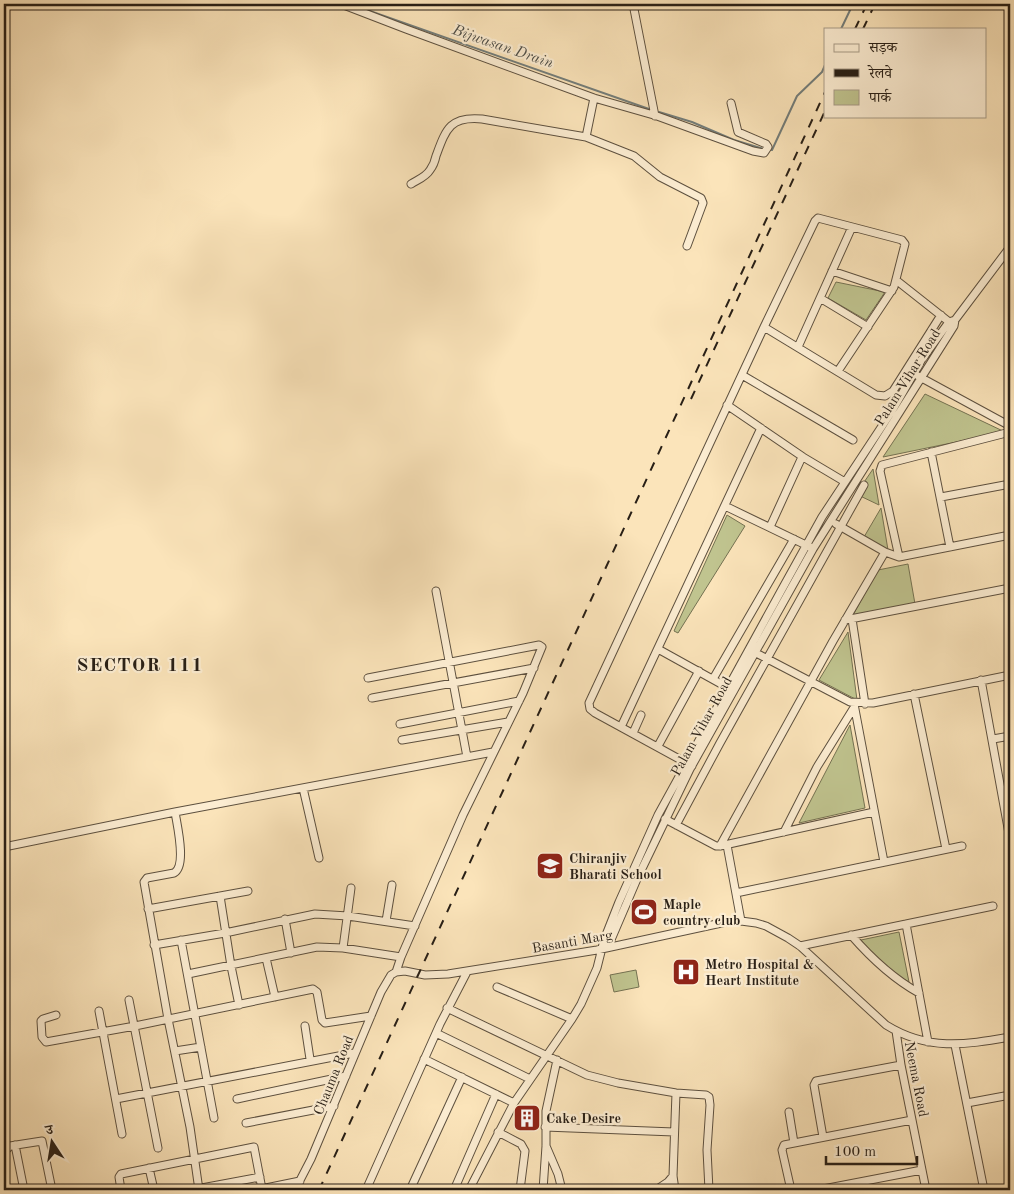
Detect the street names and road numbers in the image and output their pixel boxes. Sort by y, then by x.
street label: Palam Vihar Road [873,327,943,428]
street label: Palam Vihar Road [669,675,735,778]
street label: Basanti Marg [531,928,614,956]
street label: Chauma Road [312,1034,356,1117]
street label: Neema Road [902,1040,930,1118]

